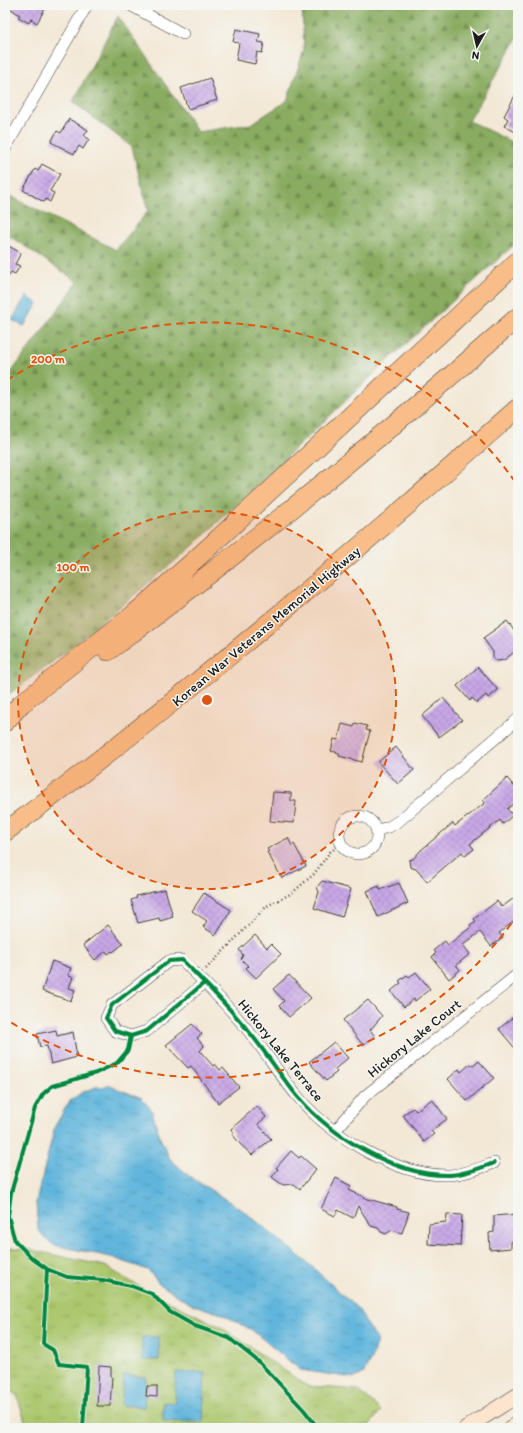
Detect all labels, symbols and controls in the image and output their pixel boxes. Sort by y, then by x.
north arrow [457,26,497,66]
text: N [471,48,480,62]
text: 200 m [31,352,66,366]
street label: Korean War Veterans Memorial Highway [169,542,364,710]
text: 100 m [56,560,90,574]
centre of rings [200,693,214,707]
street label: Hickory Lake Court [364,995,465,1081]
street label: Hickory Lake Terrace [234,996,327,1105]

